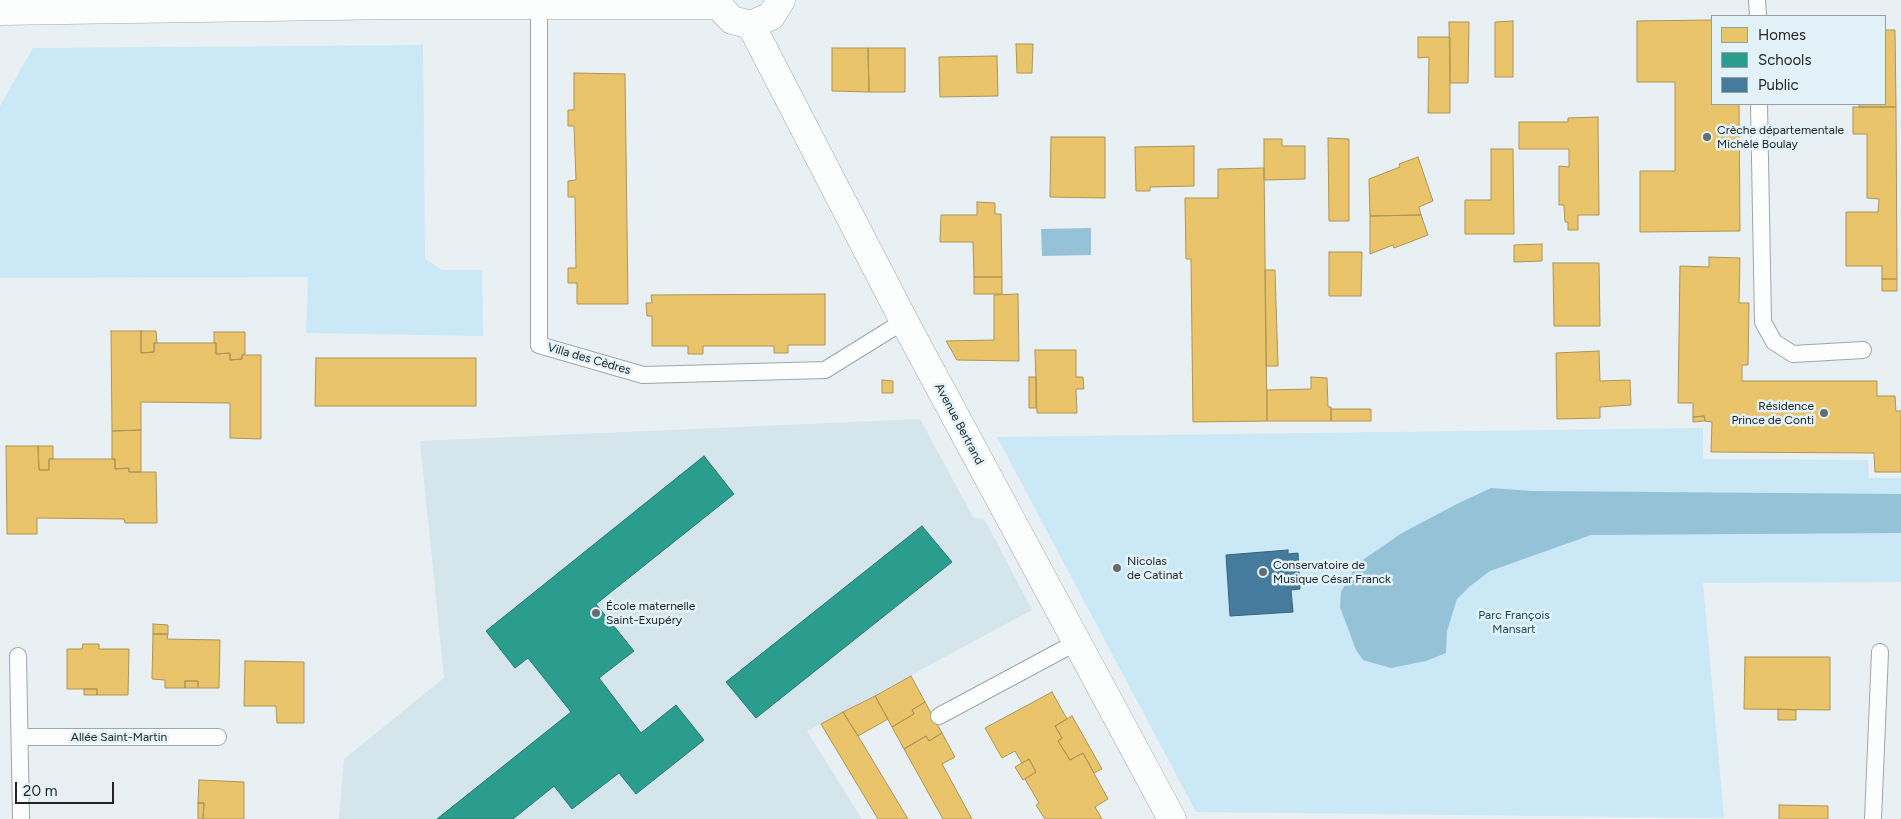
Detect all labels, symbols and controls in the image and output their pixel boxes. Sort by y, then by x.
legend [1711,15,1886,105]
text: Homes [1758,26,1806,44]
text: Schools [1758,51,1811,69]
text: Public [1758,76,1799,94]
place label: Crèche départementale Michèle Boulay [1717,123,1844,151]
marker: Crèche départementale Michèle Boulay [1701,131,1713,143]
street label: Villa des Cèdres [546,340,632,378]
street label: Avenue Bertrand [932,381,986,467]
place label: Résidence Prince de Conti [1731,399,1814,427]
marker: Résidence Prince de Conti [1818,407,1830,419]
place label: Nicolas de Catinat [1127,554,1183,582]
place label: Conservatoire de Musique César Franck [1273,558,1391,586]
marker: Nicolas de Catinat [1111,562,1123,574]
marker: Conservatoire de Musique César Franck [1257,566,1269,578]
place label: École maternelle Saint-Exupéry [606,599,695,627]
marker: École maternelle Saint-Exupéry [590,607,602,619]
park label: Parc François Mansart [1478,608,1550,636]
street label: Allée Saint-Martin [71,730,167,744]
scale bar [18,772,116,804]
text: 20 m [23,782,57,800]

